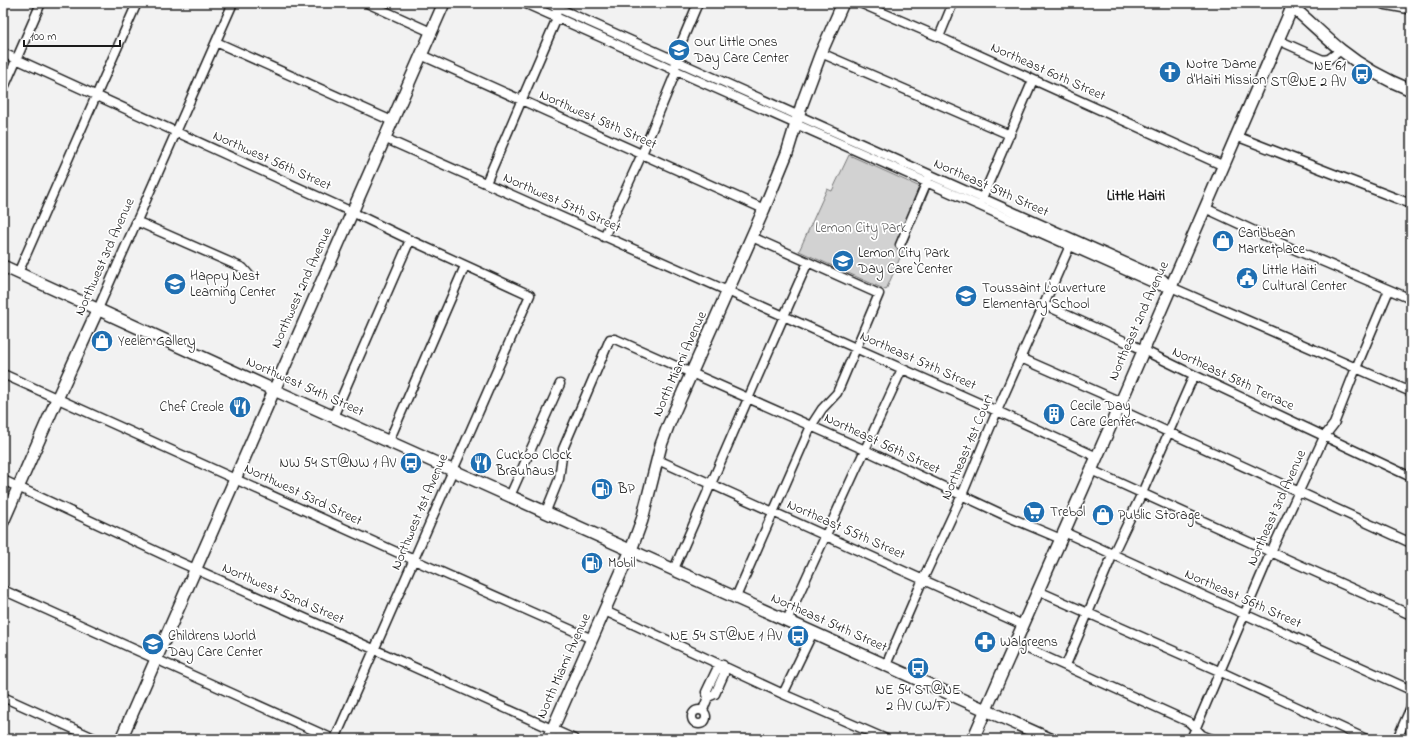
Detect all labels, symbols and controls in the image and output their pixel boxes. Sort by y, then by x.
scale bar [24,22,120,48]
text: 100 m [30,28,57,46]
place label: Our Little Ones Day Care Center [693,32,789,70]
school or university icon: Our Little Ones Day Care Center [666,37,692,63]
street label: Northeast 60th Street [987,37,1109,107]
place label: Notre Dame d'Haiti Mission [1186,54,1266,91]
place label: NE 61 ST@NE 2 AV [1270,56,1347,93]
church icon: Notre Dame d'Haiti Mission [1157,59,1183,85]
bus stop icon: NE 61 ST@NE 2 AV [1349,61,1375,87]
street label: Northwest 58th Street [536,85,660,155]
street label: Northwest 56th Street [209,125,335,197]
street label: Northeast 59th Street [930,153,1052,223]
street label: Northwest 57th Street [500,168,625,239]
district label: Little Haiti [1107,185,1166,207]
street label: Northwest 3rd Avenue [70,194,141,319]
park label: Lemon City Park [815,218,908,240]
place label: Caribbean Marketplace [1238,223,1306,260]
street label: Northwest 2nd Avenue [266,224,338,352]
shop icon: Caribbean Marketplace [1210,228,1236,254]
place label: Lemon City Park Day Care Center [857,243,953,281]
school or university icon: Lemon City Park Day Care Center [830,248,856,274]
street label: Northeast 2nd Avenue [1103,257,1175,384]
place label: Little Haiti Cultural Center [1262,260,1347,297]
public building icon: Little Haiti Cultural Center [1234,265,1260,291]
place label: Happy Nest Learning Center [190,266,276,304]
school or university icon: Happy Nest Learning Center [162,271,188,297]
place label: Toussaint L'ouverture Elementary School [982,278,1106,316]
school or university icon: Toussaint L'ouverture Elementary School [953,283,979,309]
street label: North Miami Avenue [647,307,713,420]
street label: Northeast 57th Street [856,326,980,396]
shop icon: Yeelen Gallery [89,328,115,354]
place label: Yeelen Gallery [118,331,196,353]
street label: Northeast 58th Terrace [1168,341,1298,417]
street label: Northwest 54th Street [243,352,368,423]
street label: Northeast 1st Court [936,390,1000,503]
restaurant icon: Chef Creole [227,394,253,420]
place label: Cecile Day Care Center [1070,396,1136,433]
place label: Chef Creole [160,397,225,418]
building icon: Cecile Day Care Center [1041,401,1067,427]
street label: Northeast 56th Street [821,408,944,480]
place label: Cuckoo Clock Brauhaus [495,445,573,482]
street label: Northeast 3rd Avenue [1242,446,1312,569]
street label: Northwest 1st Avenue [386,450,454,574]
bus stop icon: NW 54 ST@NW 1 AV [398,450,424,476]
restaurant icon: Cuckoo Clock Brauhaus [468,450,494,476]
place label: NW 54 ST@NW 1 AV [280,453,396,474]
street label: Northwest 53rd Street [241,458,366,532]
fuel station icon: BP [589,476,615,502]
place label: BP [617,479,635,500]
street label: Northeast 55th Street [783,494,909,566]
supermarket icon: Trebol [1021,499,1047,525]
place label: Trebol [1050,502,1085,523]
shop icon: Public Storage [1090,502,1116,528]
place label: Public Storage [1118,505,1201,527]
fuel station icon: Mobil [579,550,605,576]
place label: Mobil [608,553,636,574]
street label: Northwest 52nd Street [219,558,348,630]
street label: Northeast 56th Street [1181,564,1305,634]
street label: Northeast 54th Street [767,588,891,658]
street label: North Miami Avenue [531,609,597,722]
bus stop icon: NE 54 ST@NE 1 AV [785,623,811,649]
place label: Childrens World Day Care Center [167,626,263,664]
place label: NE 54 ST@NE 1 AV [670,626,782,647]
pharmacy icon: Walgreens [972,629,998,655]
school or university icon: Childrens World Day Care Center [140,631,166,657]
place label: Walgreens [1000,632,1058,654]
bus stop icon: NE 54 ST@NE 2 AV (W/F) [905,655,931,681]
place label: NE 54 ST@NE 2 AV (W/F) [875,680,961,717]

